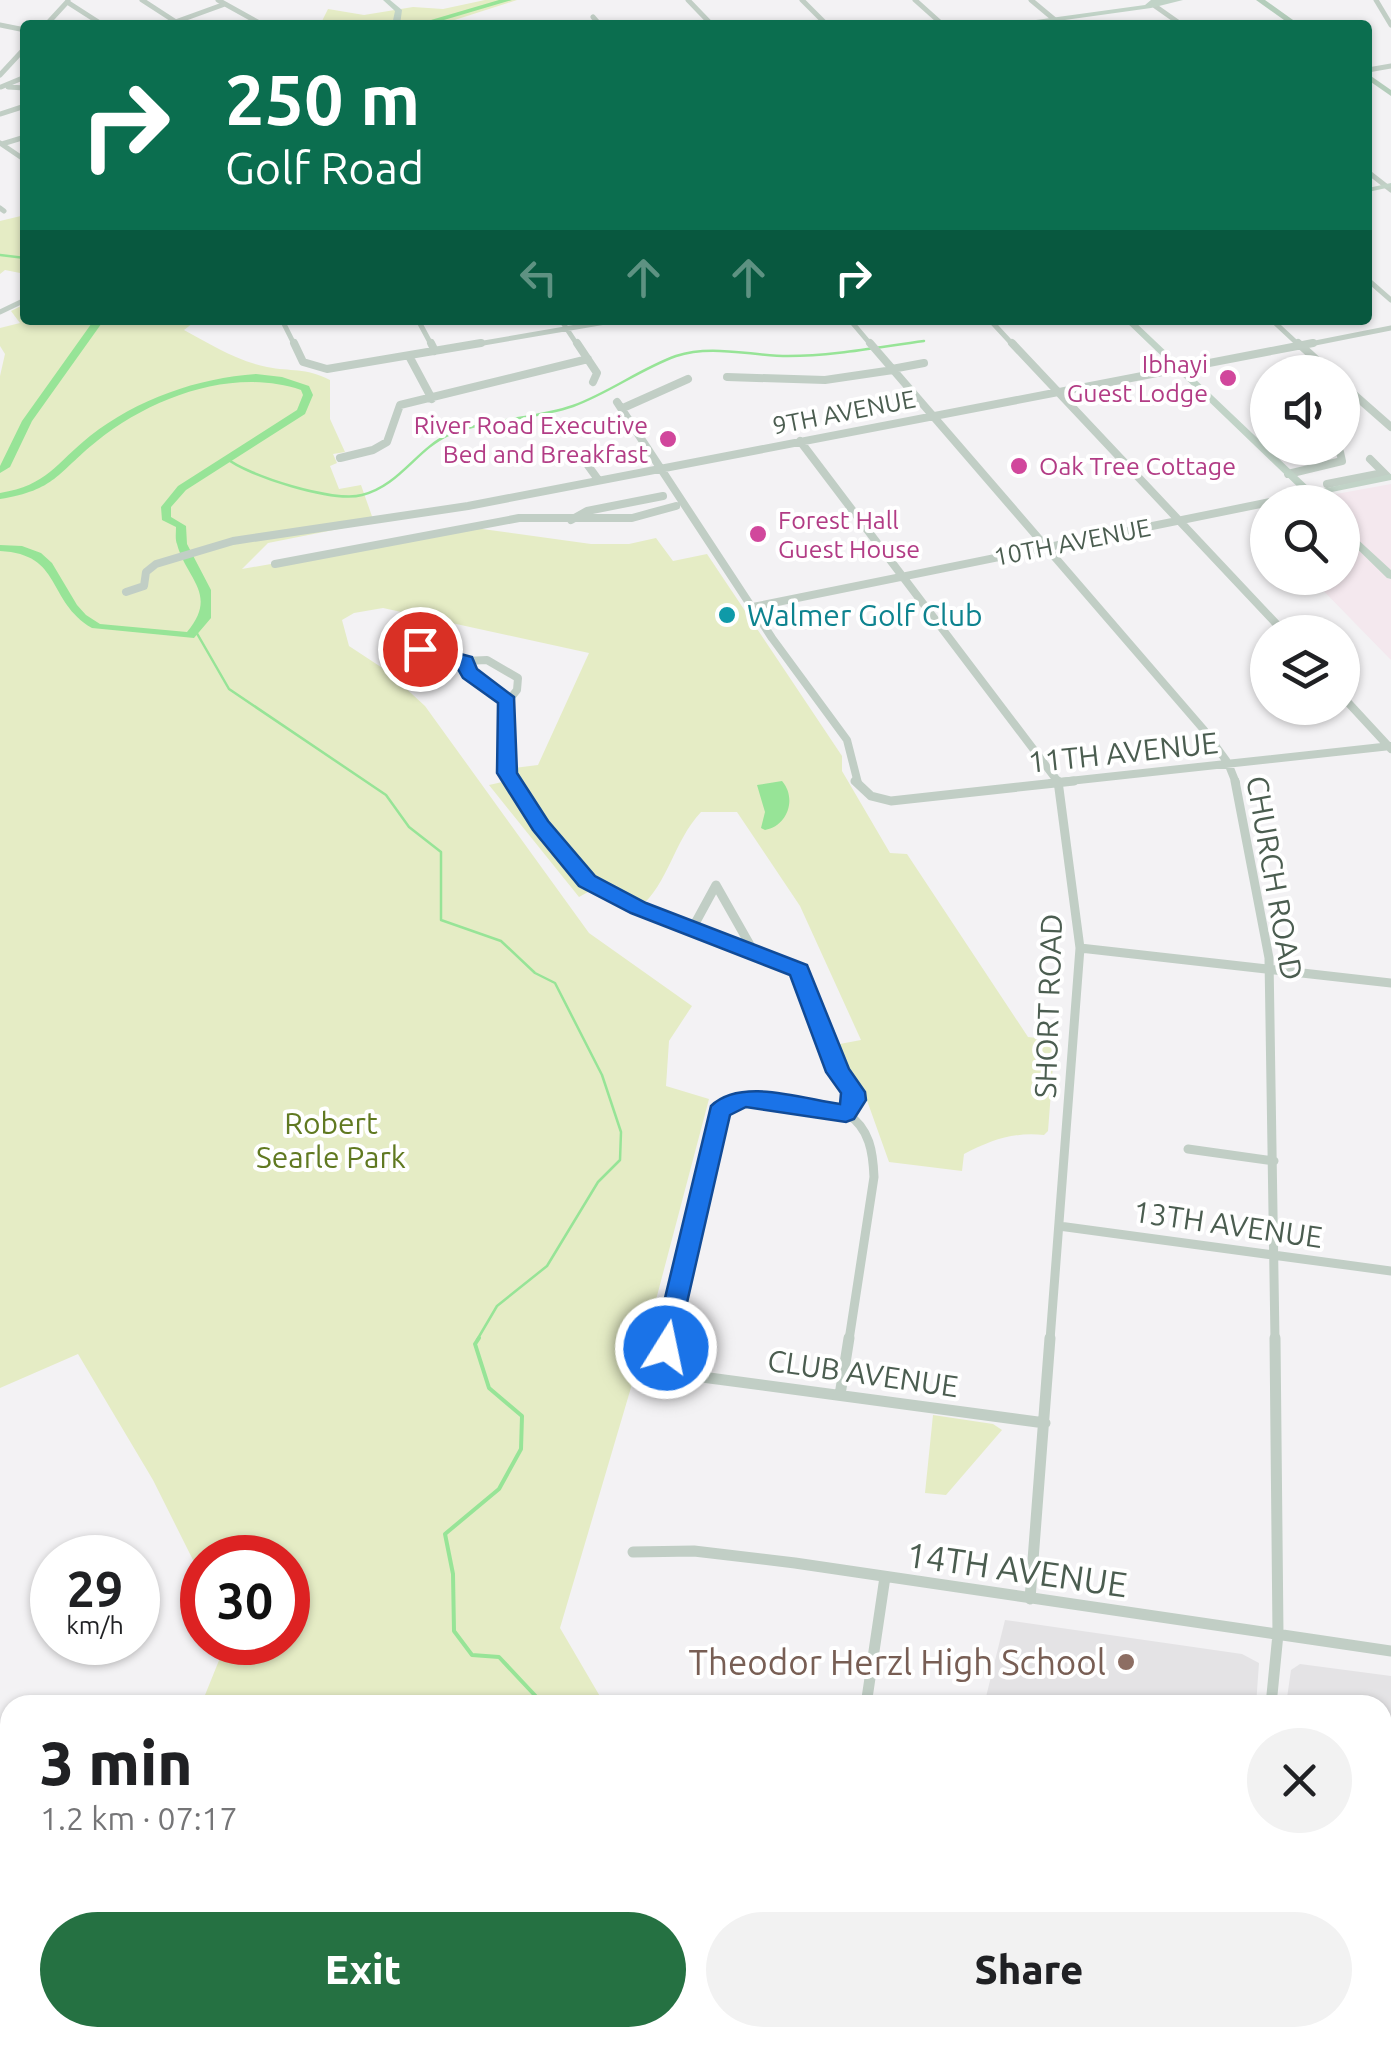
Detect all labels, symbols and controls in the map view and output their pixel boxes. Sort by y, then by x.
icon: right [60,60,190,190]
text: 250 m [225,60,420,138]
text: Golf Road [225,142,424,193]
icon: left [511,250,566,305]
icon: ahead [616,250,671,305]
icon: ahead [721,250,776,305]
icon: right [826,250,881,305]
place label: Ibhayi Guest Lodge [1067,350,1208,407]
map controls [1250,355,1360,725]
button: sound [1250,355,1360,465]
marker: Ibhayi Guest Lodge [1217,367,1239,389]
street label: 9TH AVENUE [770,384,918,440]
place label: River Road Executive Bed and Breakfast [414,411,648,468]
marker: River Road Executive Bed and Breakfast [657,428,679,450]
place label: Oak Tree Cottage [1039,452,1236,480]
marker: Oak Tree Cottage [1008,455,1030,477]
button: search [1250,485,1360,595]
place label: Forest Hall Guest House [778,506,920,563]
street label: 10TH AVENUE [991,513,1153,571]
marker: Forest Hall Guest House [747,523,769,545]
place label: Walmer Golf Club [747,598,983,632]
marker: Walmer Golf Club [716,604,738,626]
pin [378,607,463,692]
button: layers [1250,615,1360,725]
icon: arrive [393,622,448,677]
street label: 11TH AVENUE [1026,725,1220,779]
street label: CHURCH ROAD [1240,773,1310,983]
street label: SHORT ROAD [1028,913,1068,1099]
park label: Robert Searle Park [256,1106,406,1174]
street label: 13TH AVENUE [1131,1194,1325,1254]
position arrow [614,1296,718,1400]
street label: CLUB AVENUE [765,1343,961,1403]
street label: 14TH AVENUE [904,1534,1130,1604]
speed limit sign: 30 [180,1535,310,1665]
text: 29 [67,1560,123,1616]
text: km/h [66,1611,124,1639]
place label: Theodor Herzl High School [688,1642,1106,1682]
marker: Theodor Herzl High School [1115,1651,1137,1673]
button: close [1247,1728,1352,1833]
text: 3 min [40,1729,193,1796]
text: 1.2 km · 07:17 [40,1800,238,1836]
button: Exit [40,1912,686,2027]
button: Share [706,1912,1352,2027]

